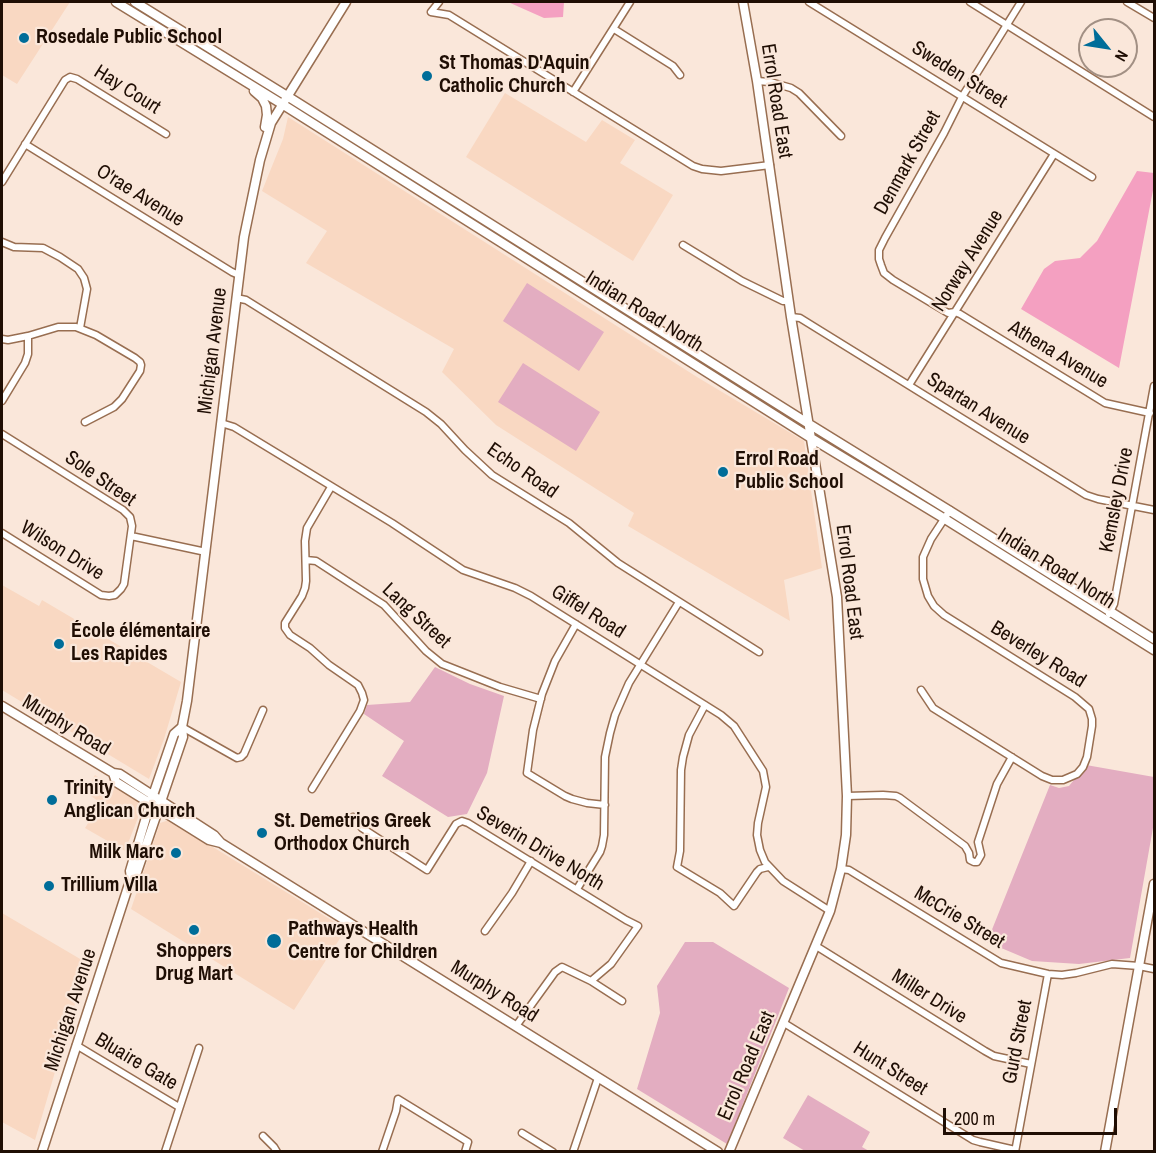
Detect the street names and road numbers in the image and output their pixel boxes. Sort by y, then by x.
street label: Sweden Street [907,36,1011,114]
street label: Errol Road East [755,42,797,160]
street label: Hay Court [89,60,165,120]
street label: Denmark Street [870,107,946,219]
street label: O'rae Avenue [91,159,189,233]
street label: Norway Avenue [927,206,1009,316]
street label: Indian Road North [581,266,707,358]
street label: Michigan Avenue [193,286,233,416]
street label: Athena Avenue [1004,316,1112,394]
street label: Spartan Avenue [922,368,1034,450]
street label: Echo Road [482,438,562,504]
street label: Kemsley Drive [1095,445,1139,555]
street label: Sole Street [60,446,140,512]
street label: Wilson Drive [16,516,108,586]
street label: Errol Road East [830,523,868,641]
street label: Indian Road North [993,523,1119,615]
street label: Lang Street [377,578,455,654]
street label: Giffel Road [547,580,629,644]
street label: Beverley Road [986,616,1090,694]
street label: Murphy Road [18,690,114,762]
street label: Severin Drive North [472,801,608,897]
street label: McCrie Street [909,882,1009,954]
street label: Michigan Avenue [40,946,102,1074]
street label: Murphy Road [446,956,542,1028]
street label: Miller Drive [887,965,971,1029]
street label: Gurd Street [998,998,1038,1086]
street label: Errol Road East [713,1008,781,1124]
street label: Bluaire Gate [90,1028,182,1096]
street label: Hunt Street [848,1037,932,1101]

